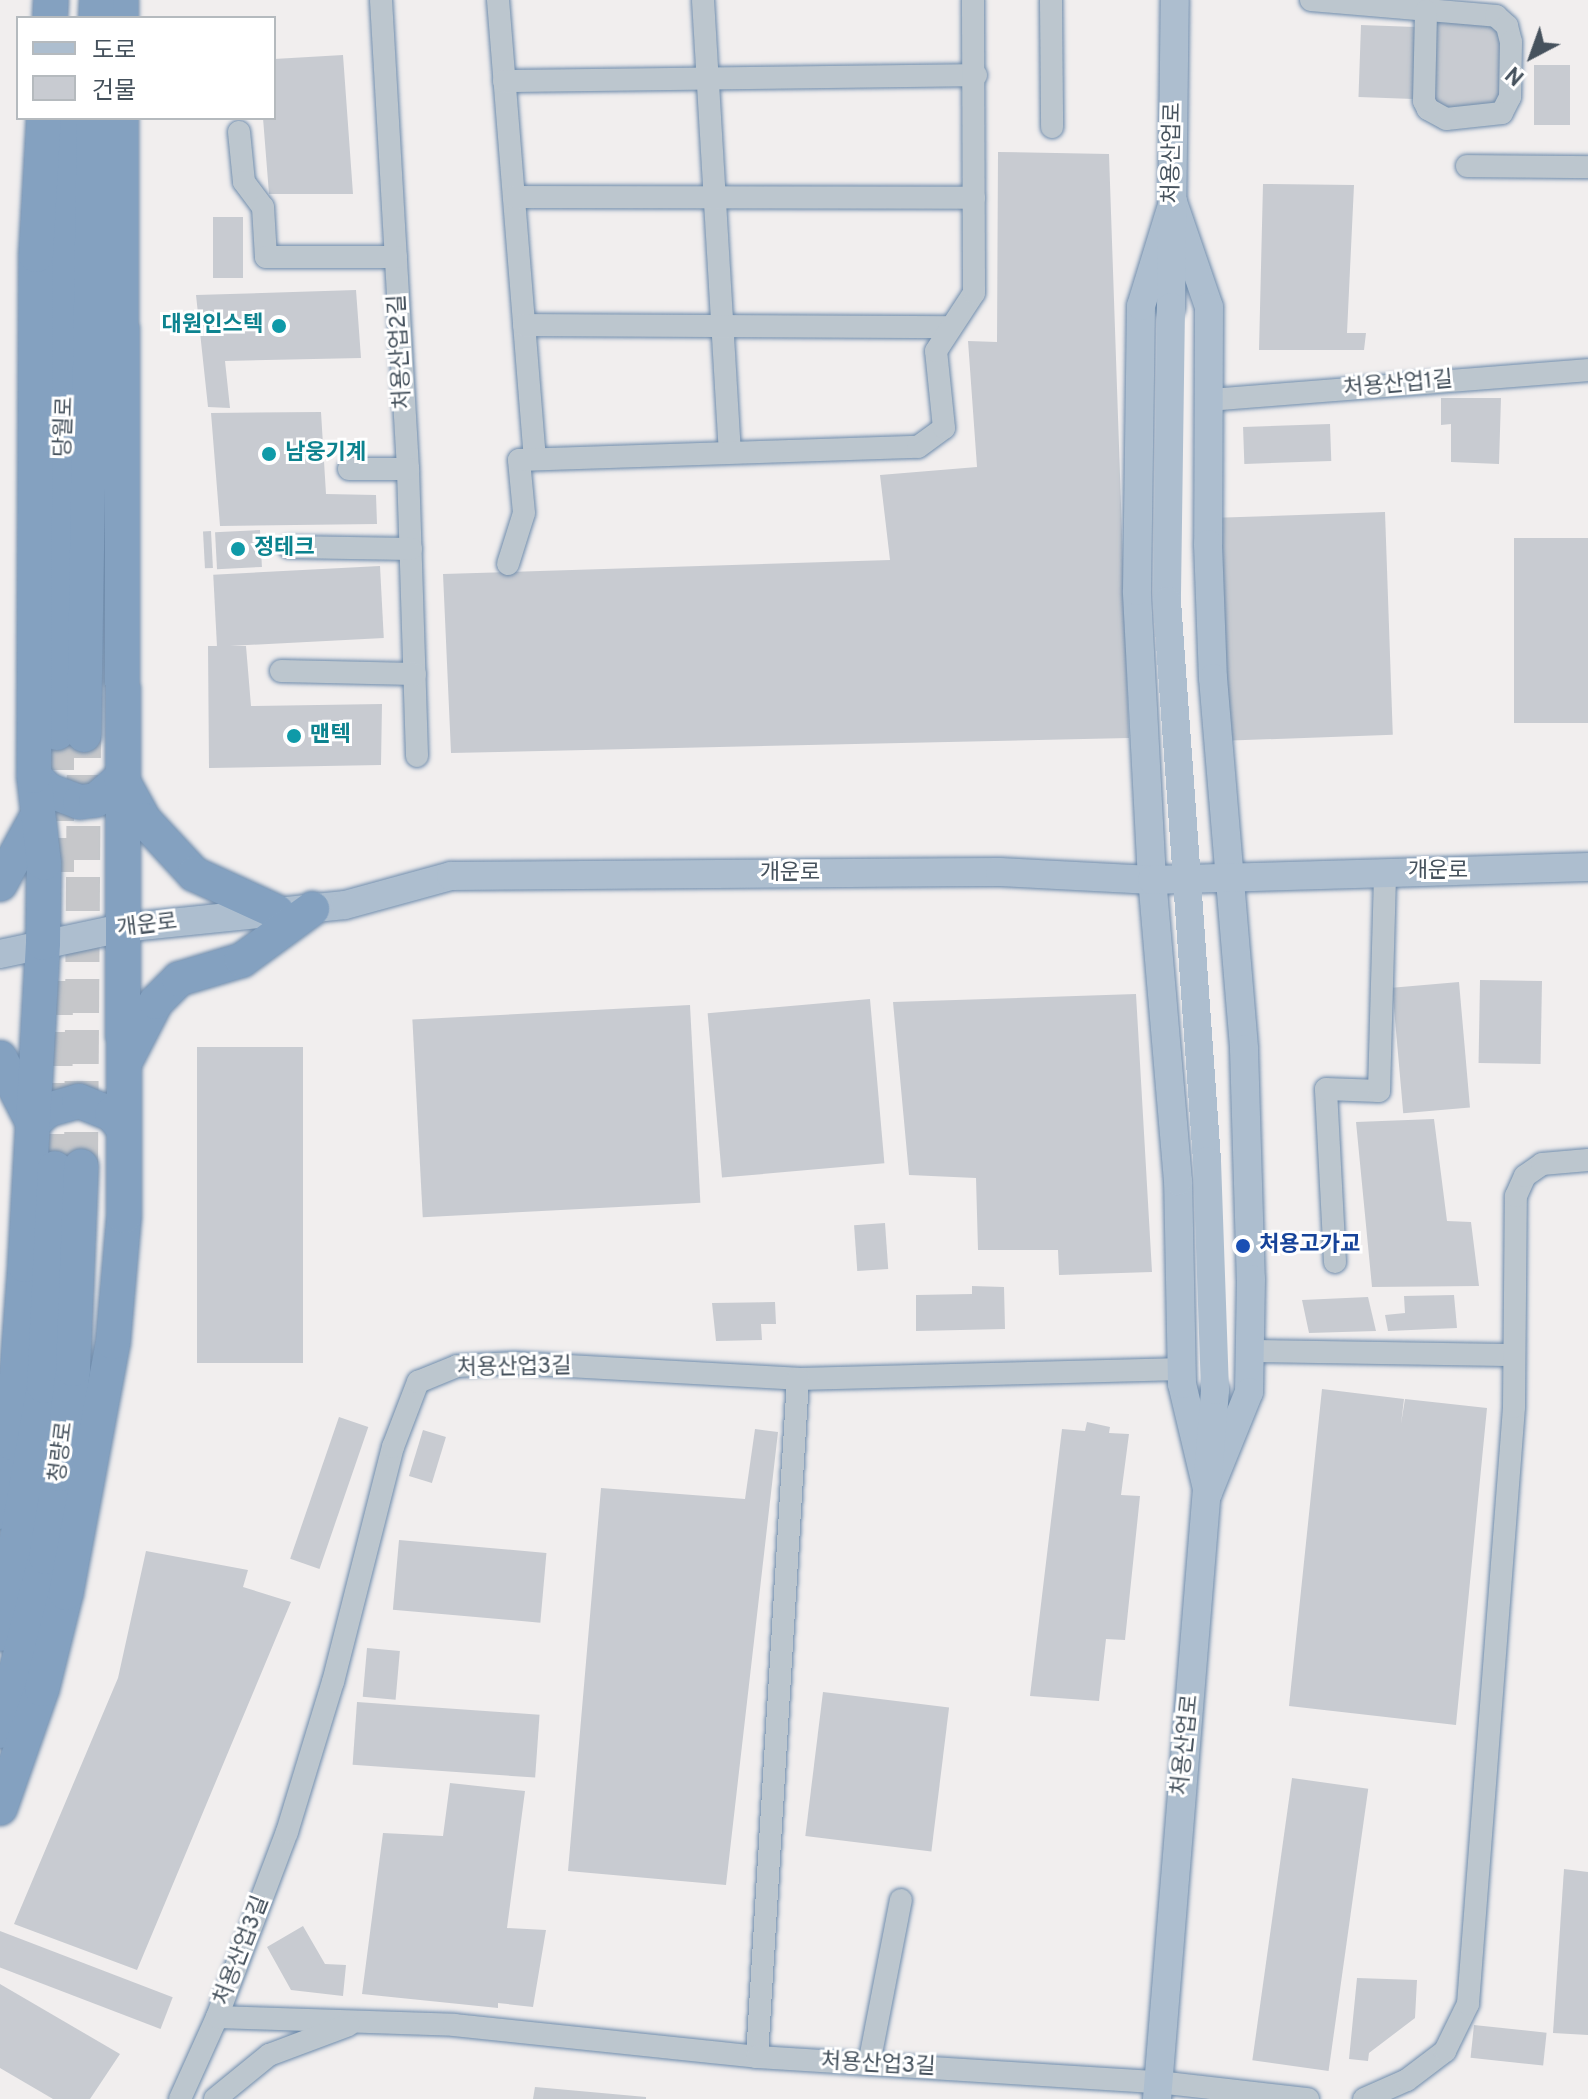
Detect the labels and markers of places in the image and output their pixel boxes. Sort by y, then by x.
place label: 대원인스텍 [162,313,263,339]
marker: 대원인스텍 [270,317,288,335]
place label: 남웅기계 [285,441,366,467]
marker: 남웅기계 [260,445,278,463]
place label: 정테크 [254,536,315,562]
marker: 정테크 [229,540,247,558]
place label: 맨텍 [310,723,350,749]
marker: 맨텍 [285,727,303,745]
place label: 처용고가교 [1259,1233,1360,1259]
marker: 처용고가교 [1234,1237,1252,1255]

